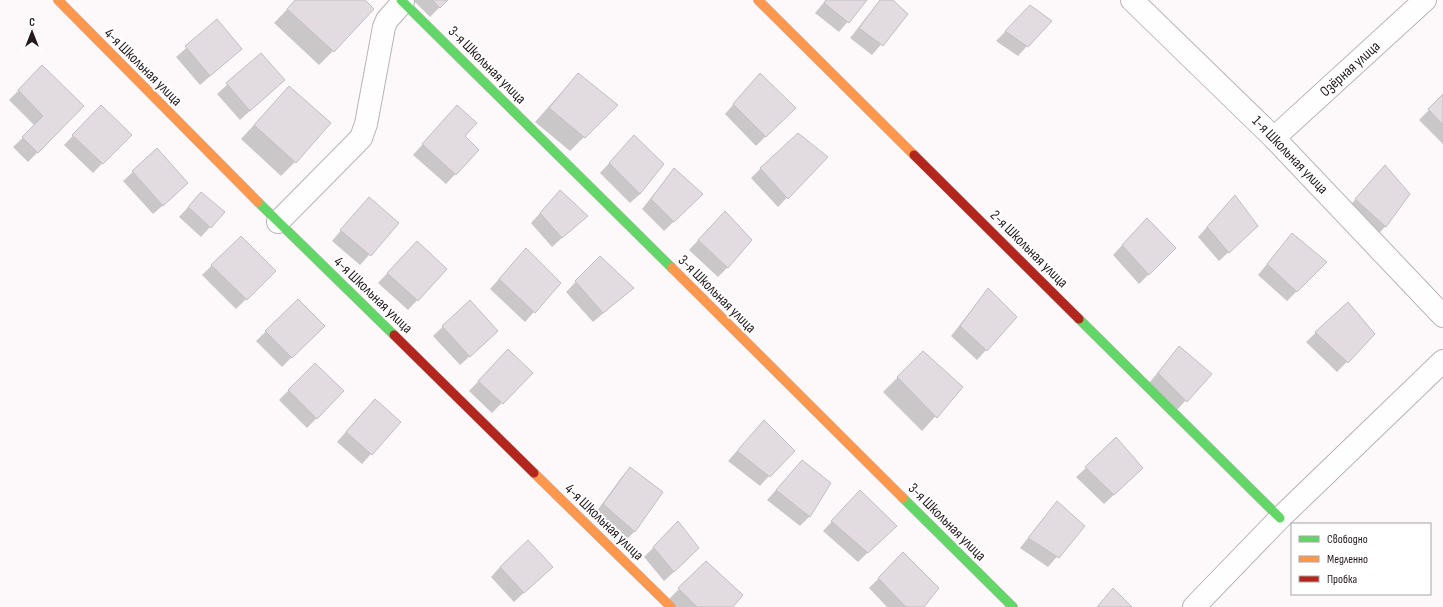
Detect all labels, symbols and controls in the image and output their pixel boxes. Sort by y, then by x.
north arrow [12,12,52,52]
text: С [29,16,35,29]
street label: 3-я Школьная улица [444,22,530,108]
street label: 4-я Школьная улица [100,24,186,110]
street label: Озёрная улица [1316,37,1384,101]
street label: 1-я Школьная улица [1248,112,1332,198]
street label: 2-я Школьная улица [986,206,1072,292]
street label: 3-я Школьная улица [674,251,760,337]
street label: 4-я Школьная улица [329,252,417,338]
street label: 4-я Школьная улица [560,479,648,565]
street label: 3-я Школьная улица [904,479,990,565]
legend [1291,523,1431,595]
text: Свободно [1327,532,1368,547]
text: Медленно [1327,552,1368,567]
text: Пробка [1327,572,1358,587]

